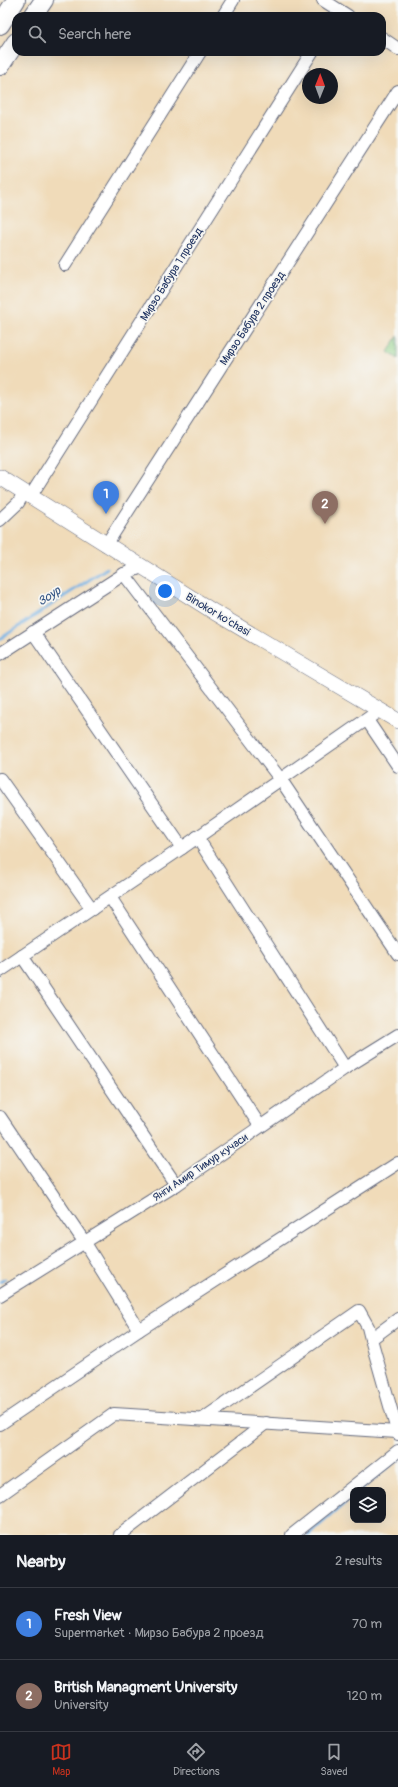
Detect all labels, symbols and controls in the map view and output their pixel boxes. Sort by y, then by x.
search box [12,12,386,56]
icon: search [26,23,48,45]
text: Search here [58,25,131,44]
north arrow [302,68,338,104]
street label: Мирзо Бабура 1 проезд [137,225,206,323]
street label: Мирзо Бабура 2 проезд [217,269,288,368]
pin: 1 [93,481,119,514]
pin: 2 [312,491,338,524]
your location [155,581,175,601]
water label: Зоур [35,583,65,609]
street label: Binokor ko'chasi [183,590,252,639]
street label: Янги Амир Тимур кучаси [150,1131,250,1204]
map controls [350,1487,386,1523]
button: layers [350,1487,386,1523]
text: Nearby [16,1551,65,1572]
text: 2 results [335,1553,382,1569]
text: Fresh View [54,1606,122,1625]
text: 1 [26,1616,32,1632]
text: 70 m [352,1616,382,1632]
text: Supermarket · Мирзо Бабура 2 проезд [54,1625,264,1641]
text: British Managment University [54,1678,237,1697]
text: 2 [25,1688,33,1704]
text: 120 m [346,1688,382,1704]
text: University [54,1697,108,1713]
tab: Map [50,1741,72,1778]
tab: Directions [173,1741,220,1778]
tab: Saved [320,1741,348,1778]

